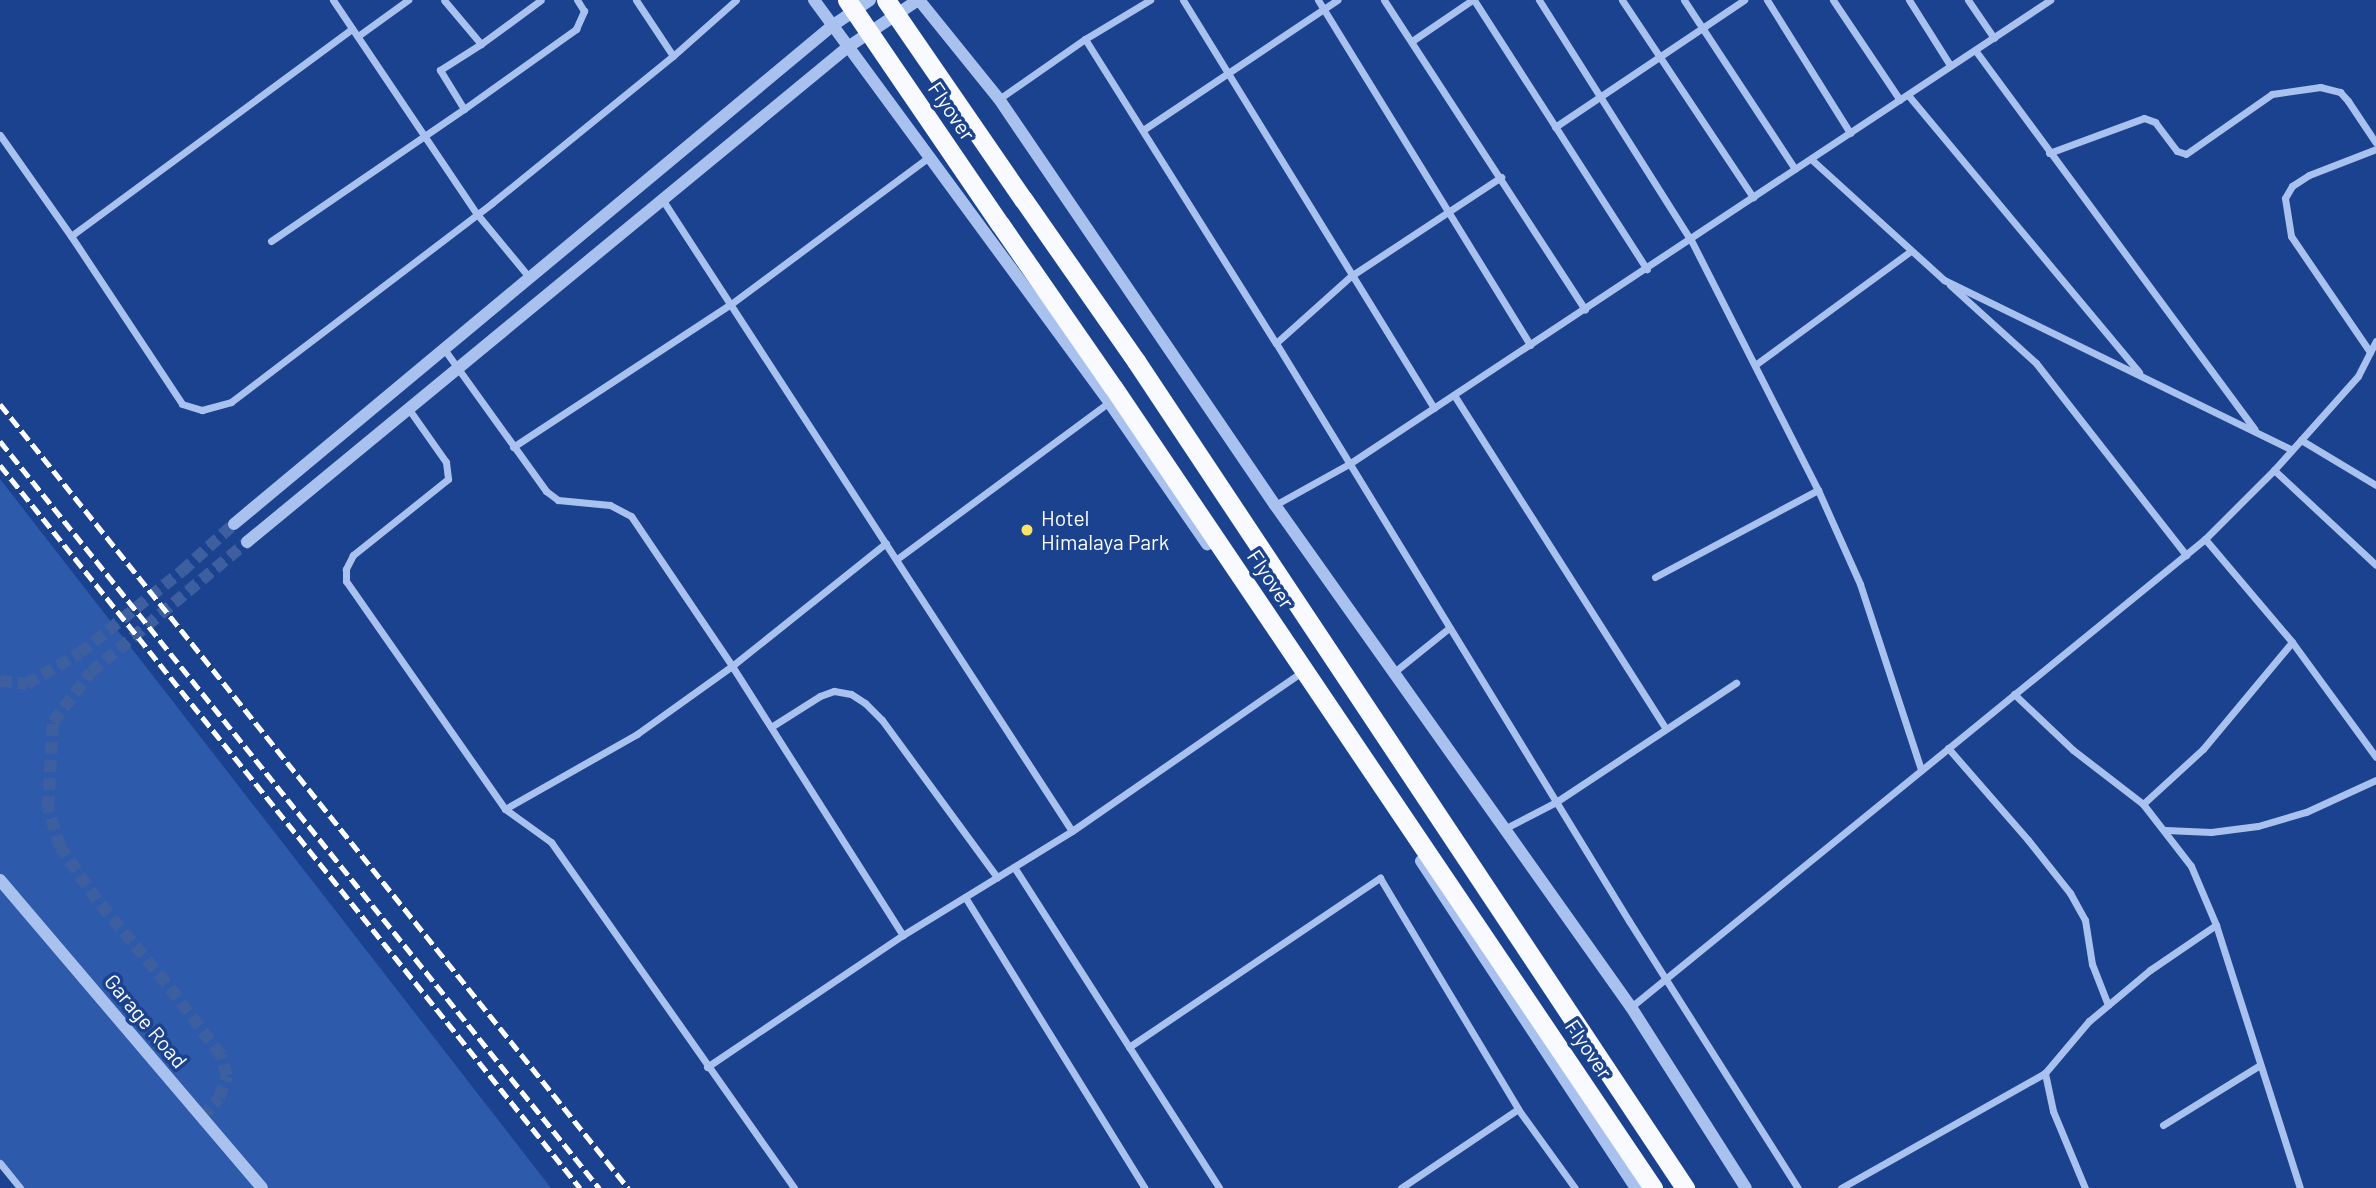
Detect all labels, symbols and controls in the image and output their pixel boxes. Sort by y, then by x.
street label: Flyover [923,77,981,145]
place label: Hotel Himalaya Park [1041,505,1169,555]
marker: Hotel Himalaya Park [1019,522,1035,538]
street label: Flyover [1242,545,1300,613]
street label: Garage Road [99,969,193,1073]
street label: Flyover [1560,1015,1618,1083]

